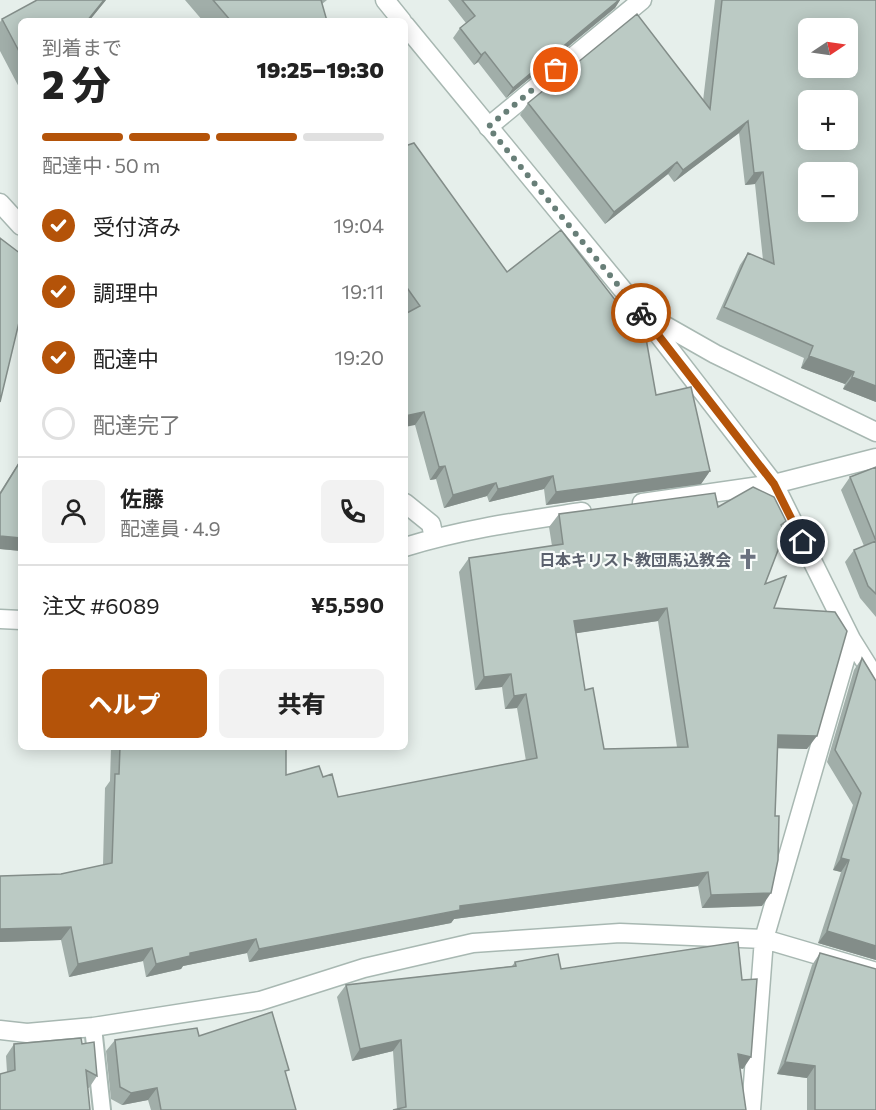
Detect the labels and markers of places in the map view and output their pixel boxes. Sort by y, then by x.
pin [530,44,581,95]
pin [777,516,828,567]
church icon: 日本キリスト教団馬込教会 [736,547,760,571]
place label: 日本キリスト教団馬込教会 [539,550,731,569]

